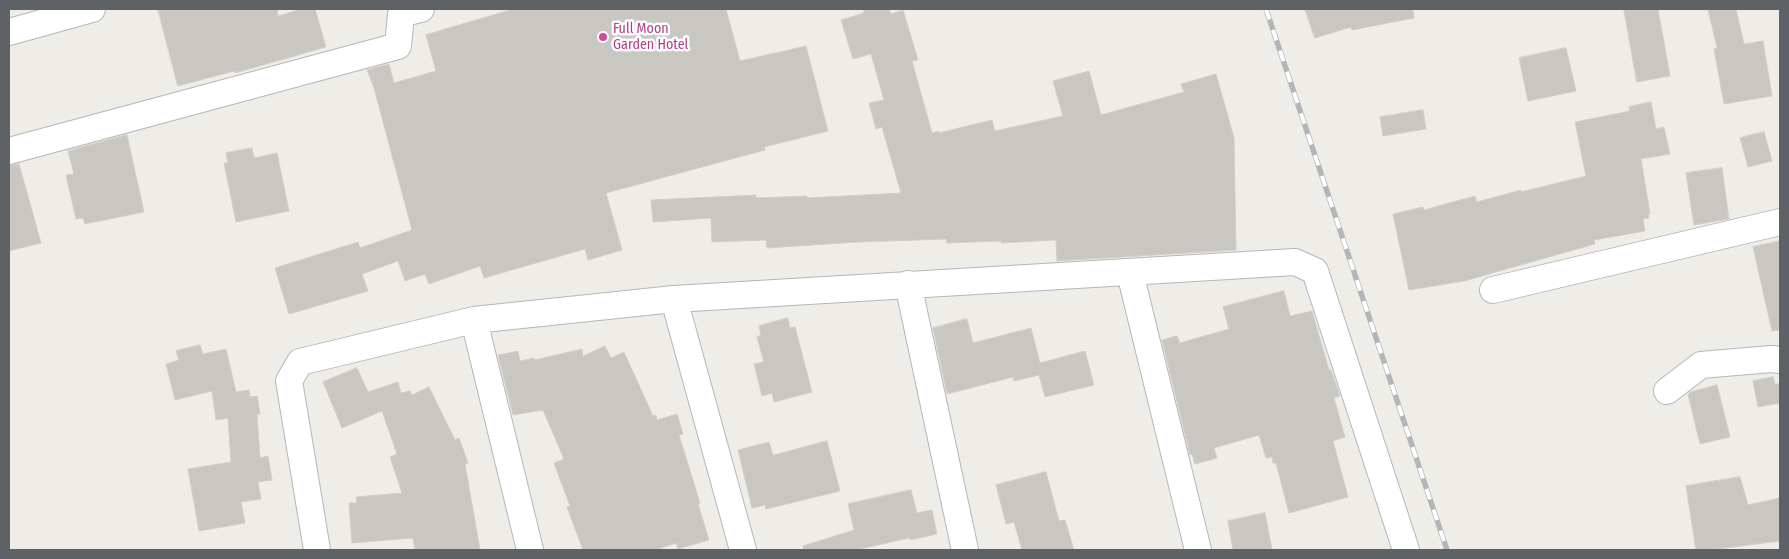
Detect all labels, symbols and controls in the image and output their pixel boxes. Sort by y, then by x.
place label: Full Moon Garden Hotel [613,21,688,54]
marker: Full Moon Garden Hotel [597,31,609,43]

